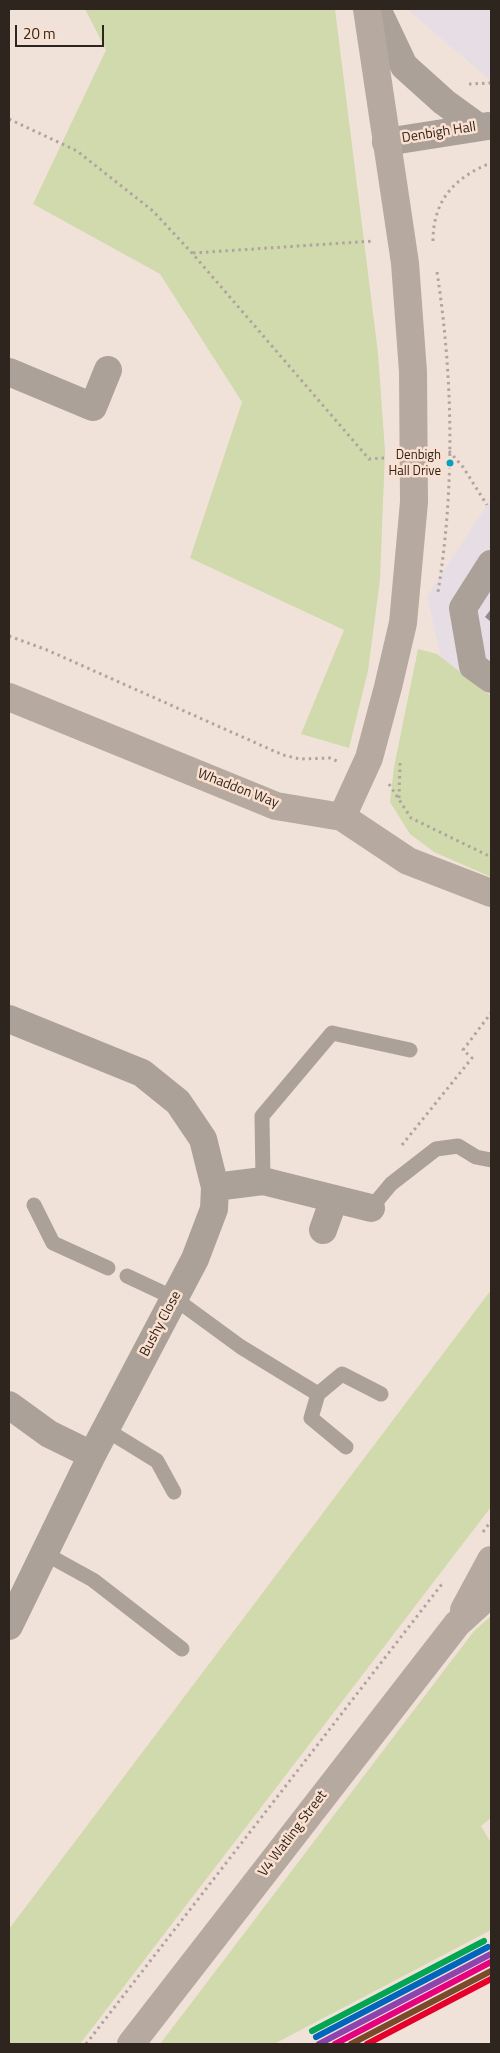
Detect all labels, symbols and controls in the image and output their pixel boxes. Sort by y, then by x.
scale bar [18,15,106,47]
text: 20 m [23,22,56,45]
street label: Denbigh Hall [401,119,477,147]
place label: Denbigh Hall Drive [388,448,441,479]
marker: Denbigh Hall Drive [445,458,455,468]
street label: Whaddon Way [195,766,281,812]
street label: Bushy Close [137,1288,185,1360]
street label: V4 Watling Street [255,1788,331,1880]

